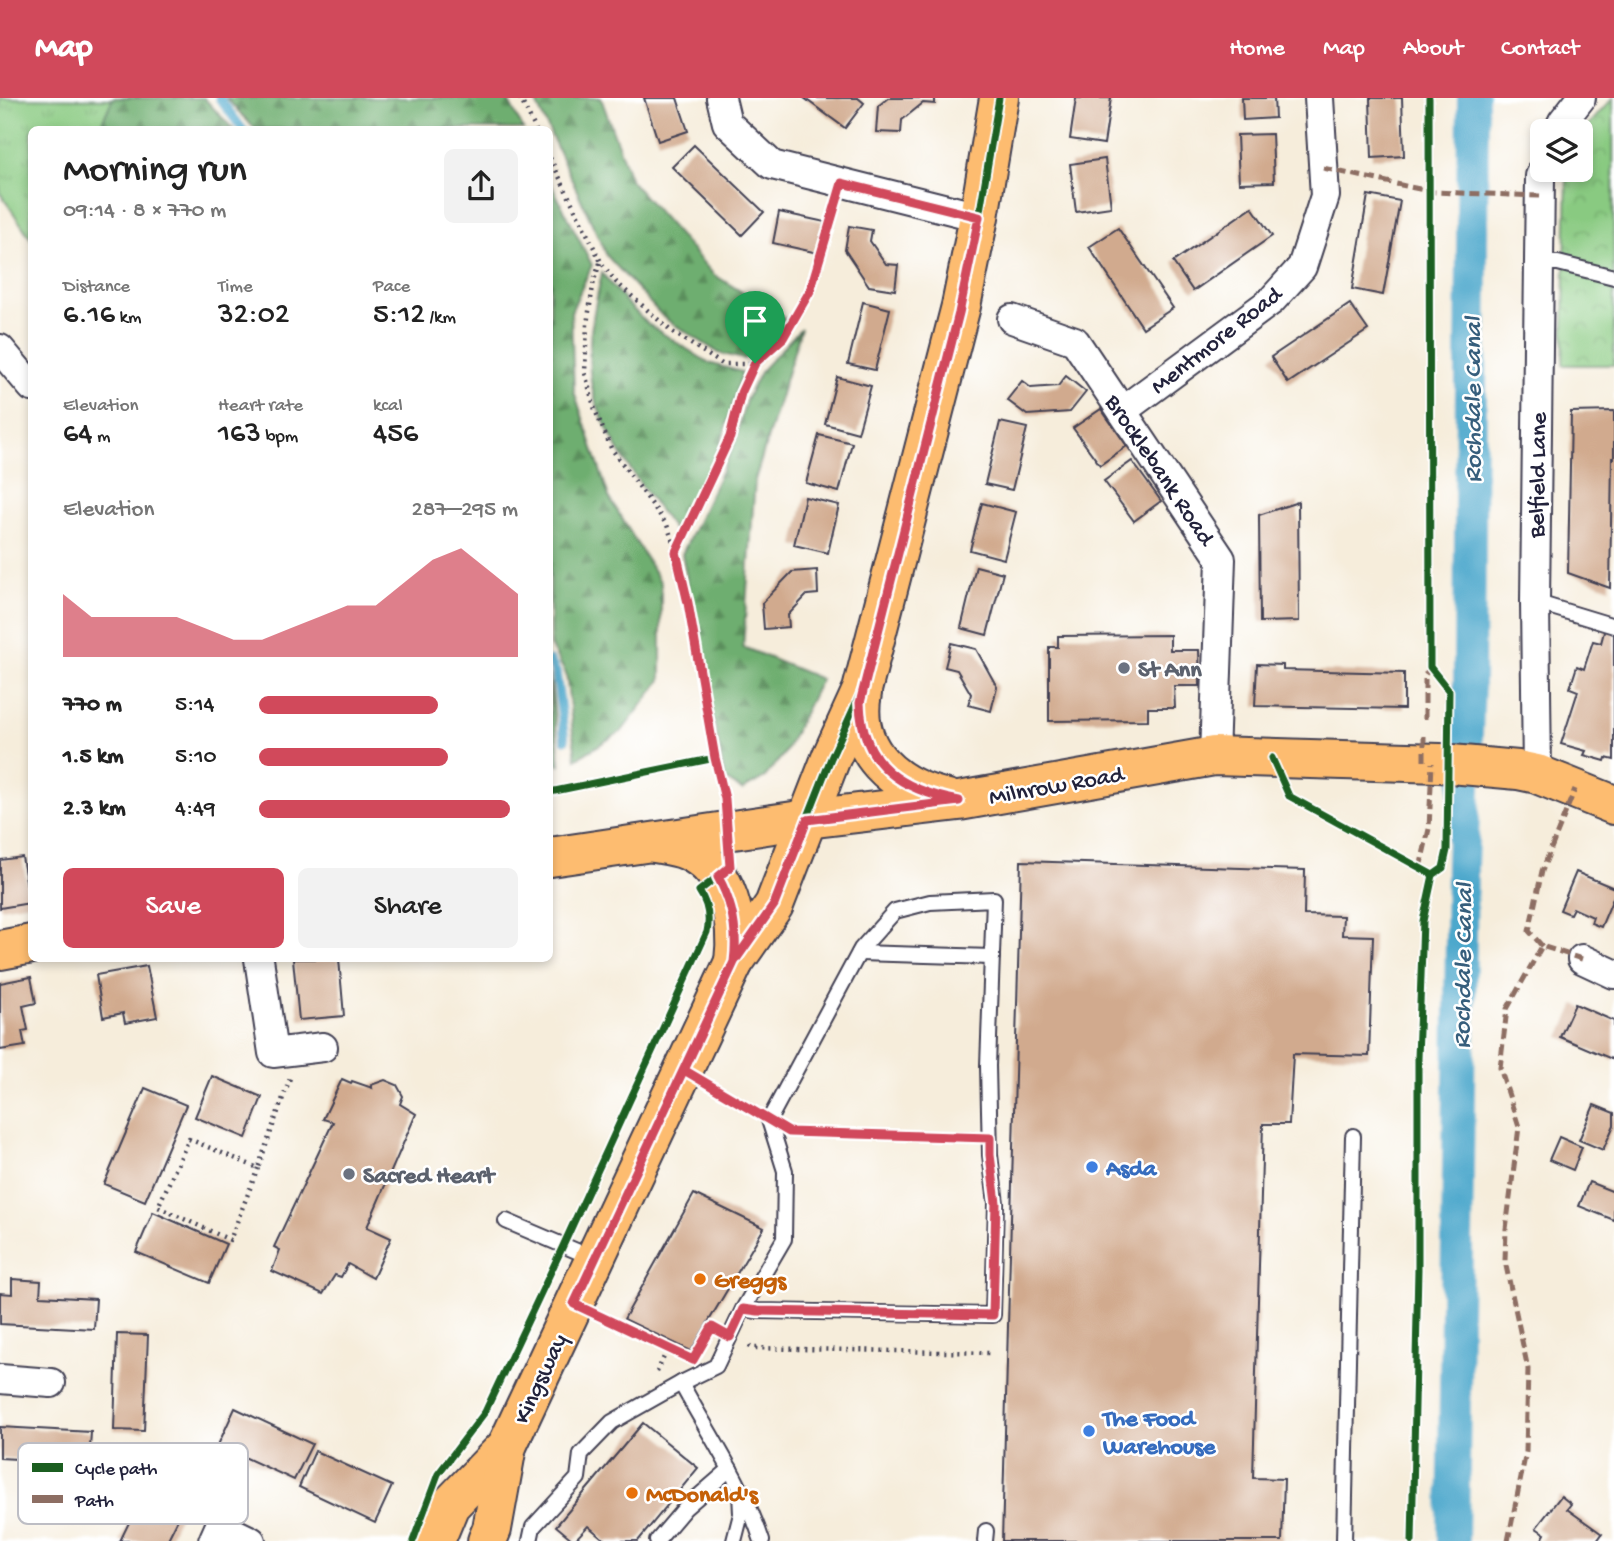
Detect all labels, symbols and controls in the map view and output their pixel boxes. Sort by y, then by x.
text: Map [35,30,92,68]
text: Home [1229,35,1285,64]
text: Map [1323,35,1365,64]
text: About [1403,35,1463,64]
text: Contact [1501,35,1579,64]
map controls [1530,119,1593,182]
button: layers [1530,119,1593,182]
button: share [444,149,518,223]
text: Morning run [63,150,247,194]
text: 09:14 · 8 × 770 m [63,198,226,225]
text: Distance [63,276,130,299]
text: Time [218,276,253,299]
text: Pace [373,276,410,299]
street label: Mentmore Road [1146,280,1290,402]
pin [725,291,785,363]
text: 6.16 [63,299,115,334]
text: 32:02 [218,299,289,334]
text: 5:12 [373,299,425,334]
icon: arrive [736,302,774,340]
text: km [115,307,141,330]
text: /km [425,307,456,330]
water label: Rochdale Canal [1460,316,1491,483]
street label: Brocklebank Road [1096,389,1220,554]
text: Elevation [63,395,139,418]
text: Heart rate [218,395,303,418]
text: kcal [373,395,403,418]
street label: Belfield Lane [1524,411,1555,539]
text: 64 [63,418,92,453]
text: 163 [218,418,261,453]
text: 456 [373,418,418,453]
text: m [92,426,110,449]
text: bpm [261,426,298,449]
text: Elevation [63,497,154,524]
text: 287–295 m [411,497,518,524]
place label: St Ann [1138,657,1202,686]
marker: St Ann [1116,660,1132,676]
text: 770 m [63,692,122,719]
text: 5:14 [175,692,215,719]
text: 1.5 km [63,744,124,771]
text: 5:10 [175,744,217,771]
street label: Milnrow Road [987,761,1128,814]
text: 2.3 km [63,796,125,823]
text: 4:49 [175,796,216,823]
button: Save [63,868,284,948]
button: Share [298,868,518,948]
water label: Rochdale Canal [1449,882,1482,1049]
place label: Asda [1105,1156,1158,1185]
marker: Asda [1084,1159,1100,1175]
place label: Sacred Heart [363,1163,496,1192]
marker: Sacred Heart [341,1166,357,1182]
place label: Greggs [714,1268,787,1297]
marker: Greggs [692,1271,708,1287]
street label: Kingsway [509,1330,576,1429]
place label: The Food Warehouse [1101,1406,1217,1463]
marker: The Food Warehouse [1081,1423,1097,1439]
legend [18,1443,248,1524]
text: Cycle path [75,1459,157,1482]
place label: McDonald's [646,1482,759,1511]
marker: McDonald's [624,1485,640,1501]
text: Path [74,1491,114,1514]

